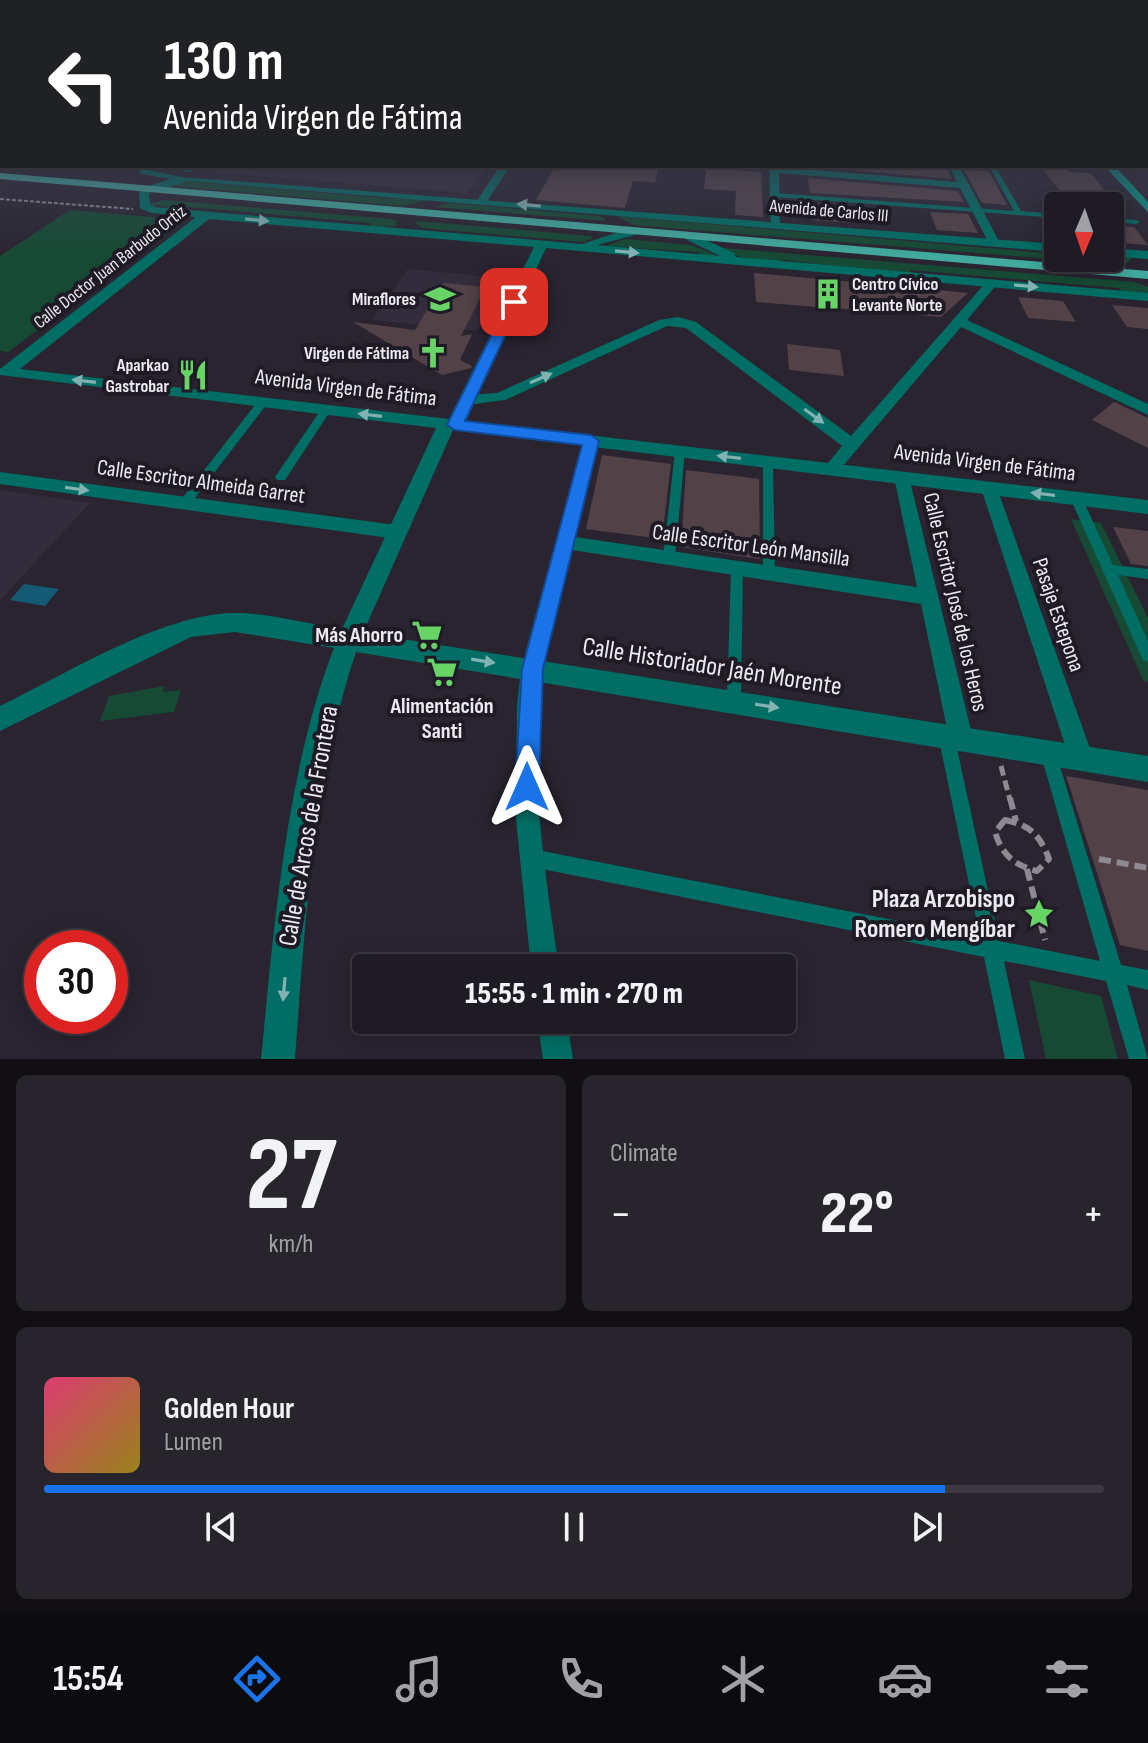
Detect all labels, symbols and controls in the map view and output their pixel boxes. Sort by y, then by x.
text: 130 m [164,29,284,96]
icon: left [32,32,136,136]
text: Avenida Virgen de Fátima [164,97,463,140]
north arrow [1044,192,1124,272]
map controls [1044,192,1124,272]
street label: Avenida de Carlos III [768,195,889,227]
one-way arrow [517,199,542,212]
street label: Calle Doctor Juan Barbudo Ortiz [30,201,191,333]
one-way arrow [245,213,270,226]
one-way arrow [615,246,640,259]
pin [480,268,548,336]
place label: Centro Cívico Levante Norte [852,274,942,316]
building icon: Centro Cívico Levante Norte [811,277,845,311]
icon: arrive [492,280,536,324]
one-way arrow [1014,280,1039,293]
school or university icon: Miraflores [423,282,457,316]
place label: Miraflores [352,289,416,310]
church icon: Virgen de Fátima [416,336,450,370]
place label: Virgen de Fátima [304,343,409,364]
place label: Aparkao Gastrobar [105,355,169,397]
restaurant icon: Aparkao Gastrobar [176,358,210,392]
street label: Avenida Virgen de Fátima [253,363,438,413]
one-way arrow [529,371,553,385]
one-way arrow [71,374,96,387]
one-way arrow [357,408,382,421]
one-way arrow [804,408,825,424]
street label: Avenida Virgen de Fátima [892,438,1077,488]
one-way arrow [716,451,741,464]
street label: Calle Escritor Almeida Garret [95,454,307,510]
one-way arrow [65,483,90,496]
one-way arrow [1030,487,1055,500]
street label: Calle Escritor José de los Heros [917,490,993,714]
street label: Calle Escritor León Mansilla [651,519,851,573]
street label: Pasaje Estepona [1026,555,1090,675]
supermarket icon: Más Ahorro [410,618,444,652]
place label: Más Ahorro [315,622,403,649]
street label: Calle Historiador Jaén Morente [580,631,844,703]
supermarket icon: Alimentación Santi [425,655,459,689]
one-way arrow [470,655,495,667]
place label: Alimentación Santi [389,693,494,745]
one-way arrow [755,700,780,712]
street label: Calle de Arcos de la Frontera [273,703,345,949]
position arrow [485,745,569,829]
place label: Plaza Arzobispo Romero Mengíbar [854,884,1015,945]
place icon: Plaza Arzobispo Romero Mengíbar [1022,897,1056,931]
speed limit sign: 30 [24,930,128,1034]
text: 15:55 · 1 min · 270 m [465,976,683,1012]
one-way arrow [277,977,290,1002]
text: 27 [246,1114,336,1239]
text: Climate [610,1138,678,1169]
text: 22° [820,1178,894,1250]
text: − [610,1188,632,1241]
text: + [1082,1188,1104,1241]
text: km/h [269,1229,313,1260]
text: Golden Hour [164,1391,294,1427]
text: Lumen [164,1427,223,1458]
icon: previous [199,1505,243,1549]
icon: pause [552,1505,596,1549]
icon: next [905,1505,949,1549]
icon: directions [229,1651,285,1707]
icon: music [391,1651,447,1707]
icon: phone [553,1651,609,1707]
icon: climate [715,1651,771,1707]
icon: car [877,1651,933,1707]
icon: filters [1039,1651,1095,1707]
text: 15:54 [53,1658,124,1701]

